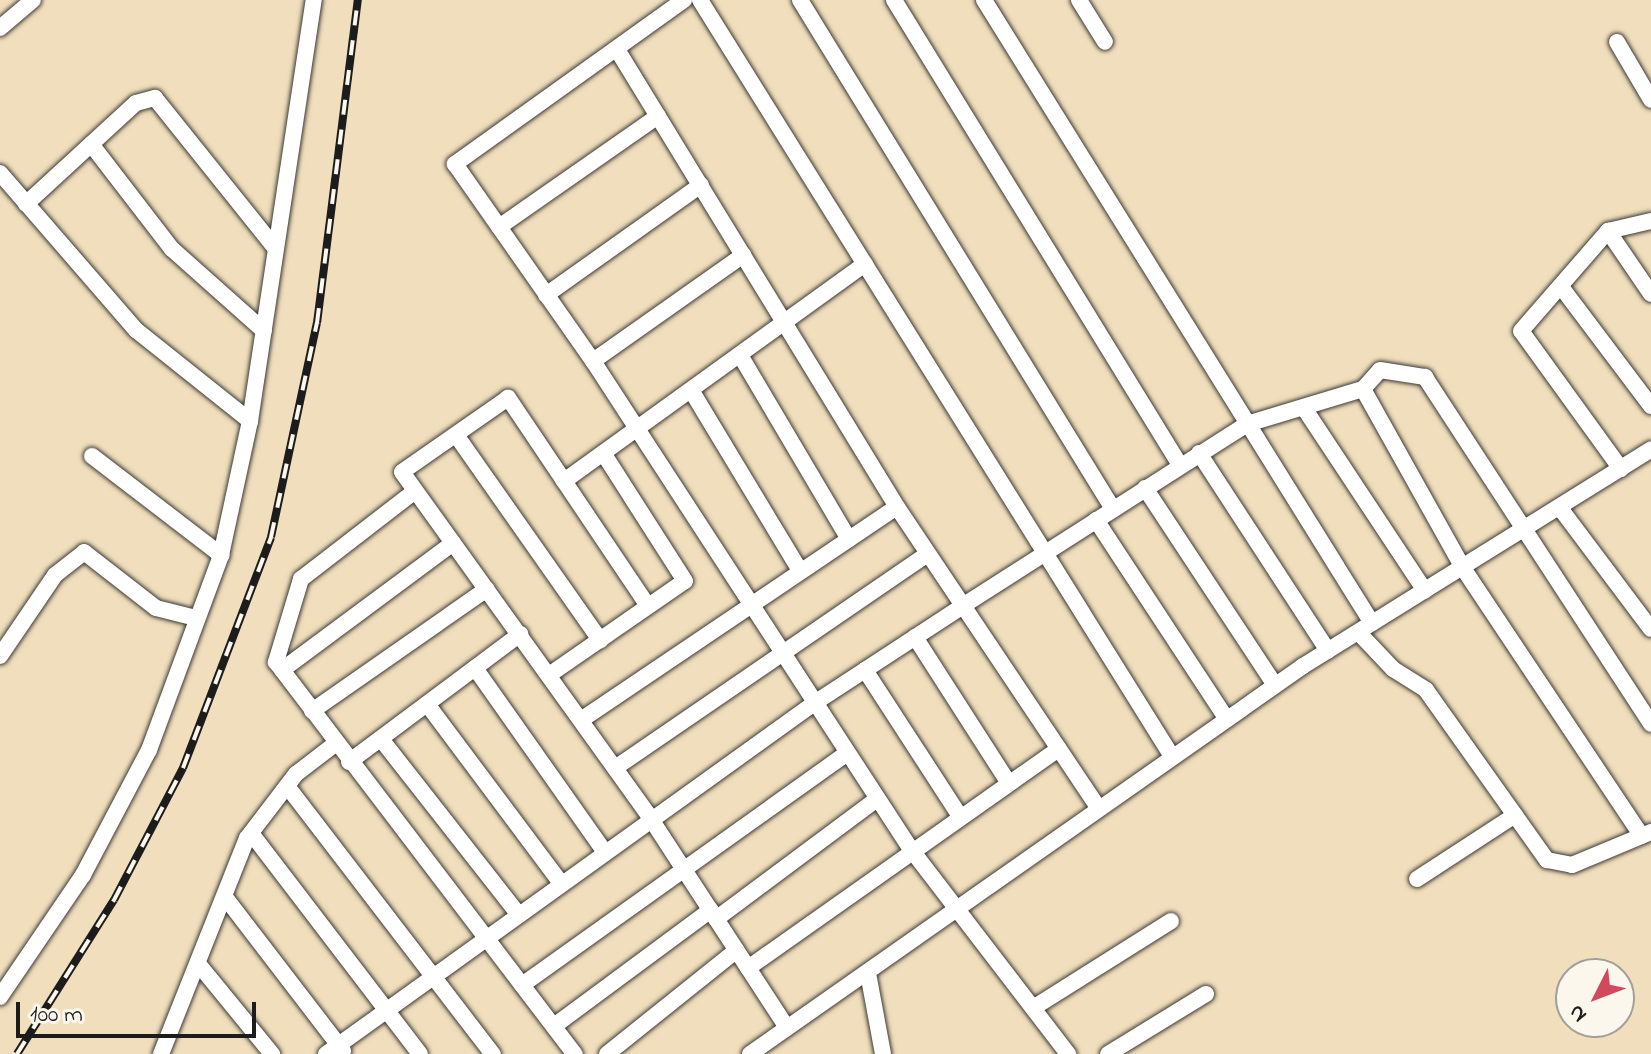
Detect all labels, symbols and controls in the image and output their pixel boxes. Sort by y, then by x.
north arrow [1555,958,1635,1038]
scale bar [20,986,260,1036]
text: N [1562,996,1596,1029]
text: 100 m [30,998,83,1033]

